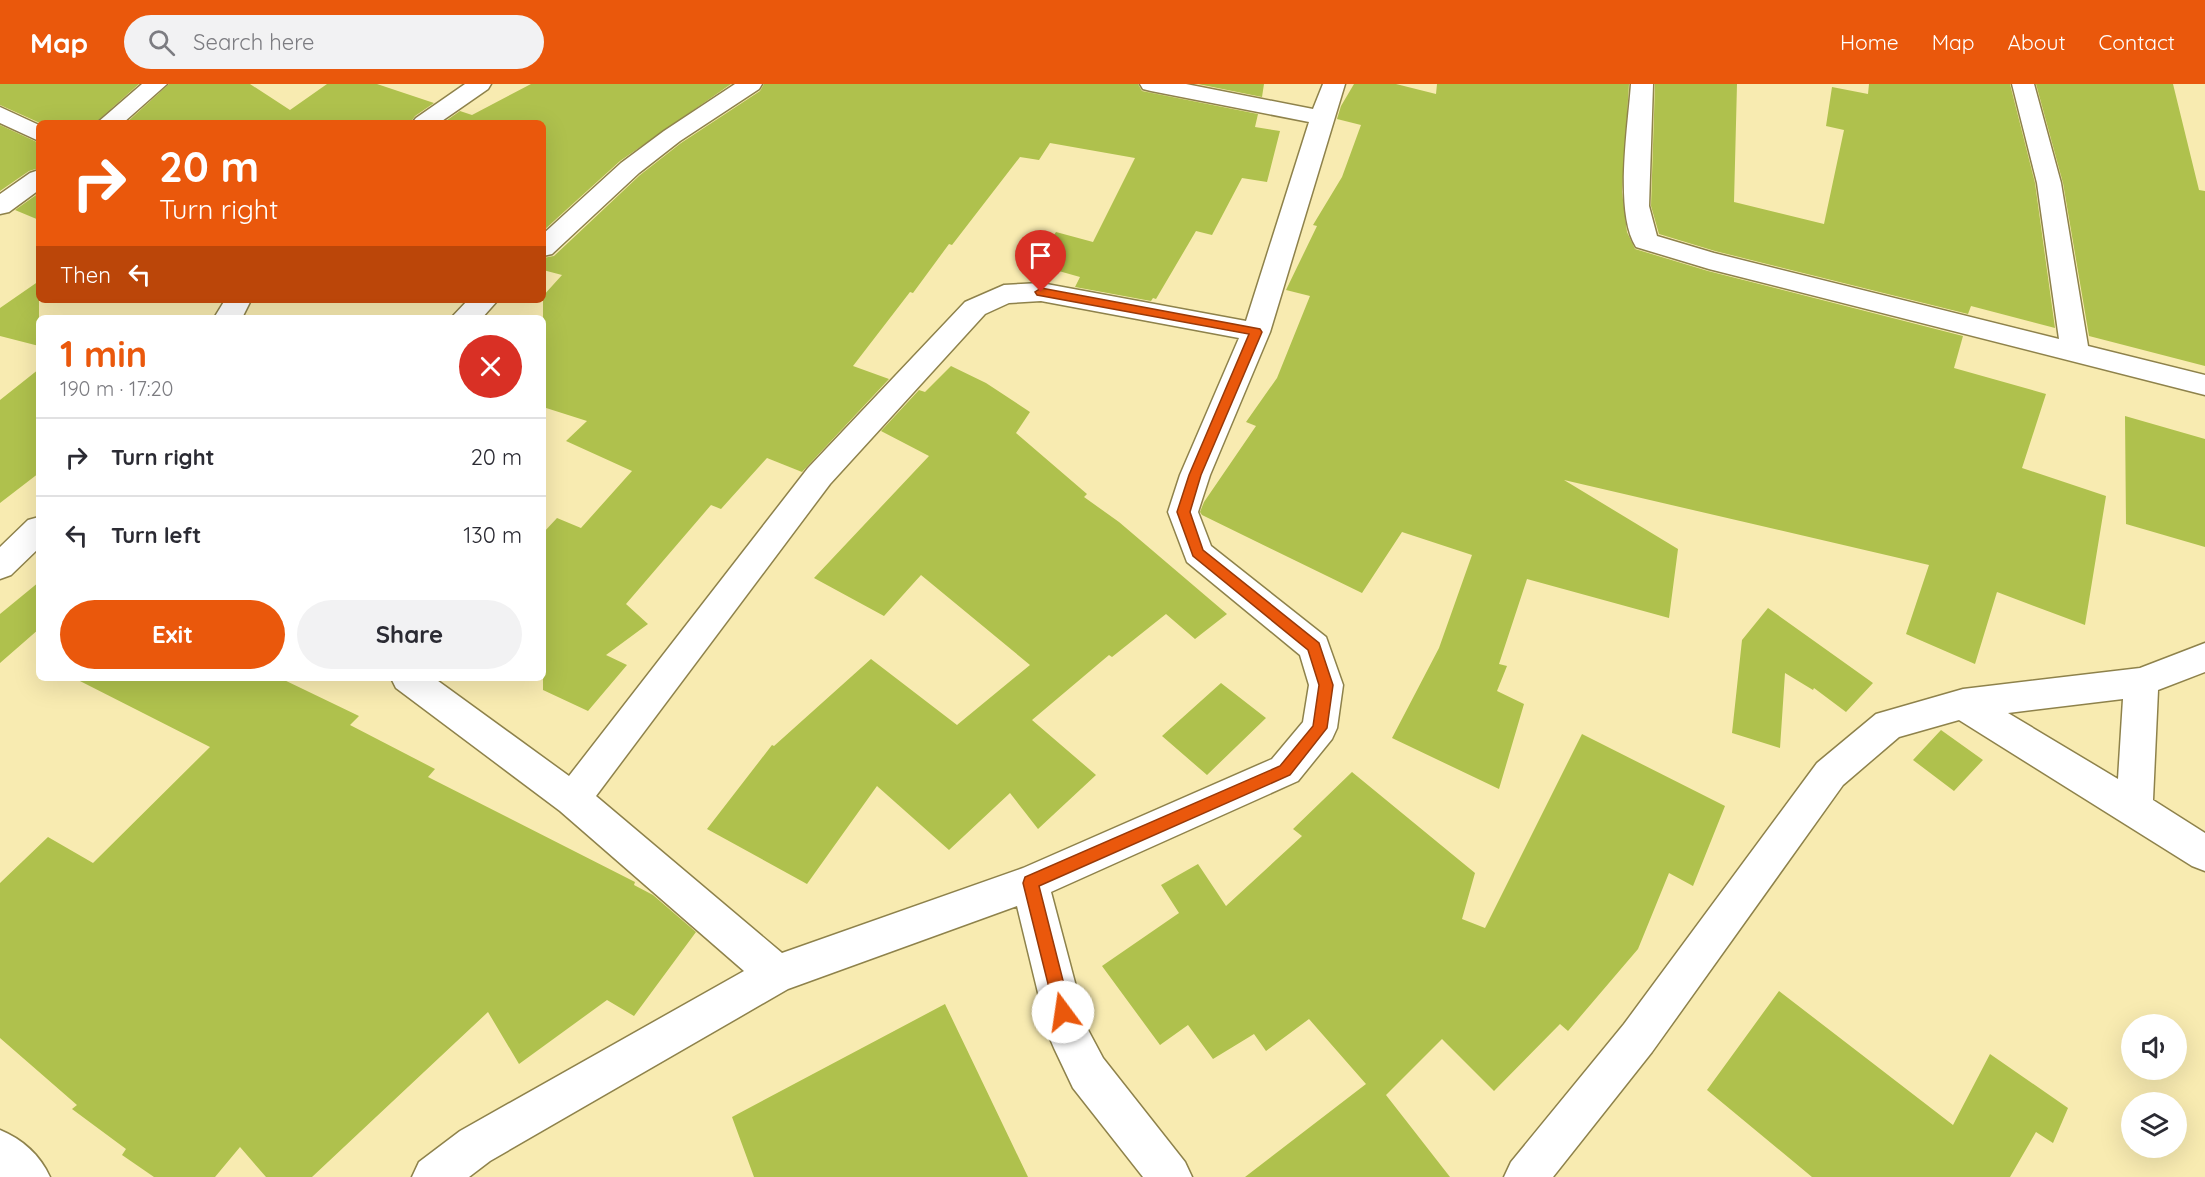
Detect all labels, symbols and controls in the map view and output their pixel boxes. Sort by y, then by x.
search box [124,15,544,69]
text: Map [30,25,88,60]
icon: search [145,26,178,59]
text: Search here [193,28,315,56]
text: Home [1840,29,1899,55]
text: Map [1932,29,1975,55]
text: About [2008,29,2066,55]
text: Contact [2099,29,2175,55]
text: 20 m [159,140,259,193]
icon: right [60,144,138,222]
text: Turn right [159,192,278,226]
pin [1015,230,1066,292]
icon: arrive [1024,239,1057,272]
icon: left [123,258,156,291]
text: Then [60,261,111,289]
text: 1 min [60,331,147,376]
button: close [459,335,522,398]
text: 190 m · 17:20 [60,376,173,401]
icon: right [60,441,93,474]
text: Turn right [111,443,215,471]
text: 20 m [471,443,522,471]
icon: left [60,519,93,552]
text: Turn left [111,521,201,549]
text: 130 m [463,521,522,549]
button: Exit [60,600,285,669]
button: Share [297,600,522,669]
position arrow [1031,980,1095,1044]
map controls [2121,1014,2187,1158]
button: sound [2121,1014,2187,1080]
button: layers [2121,1092,2187,1158]

